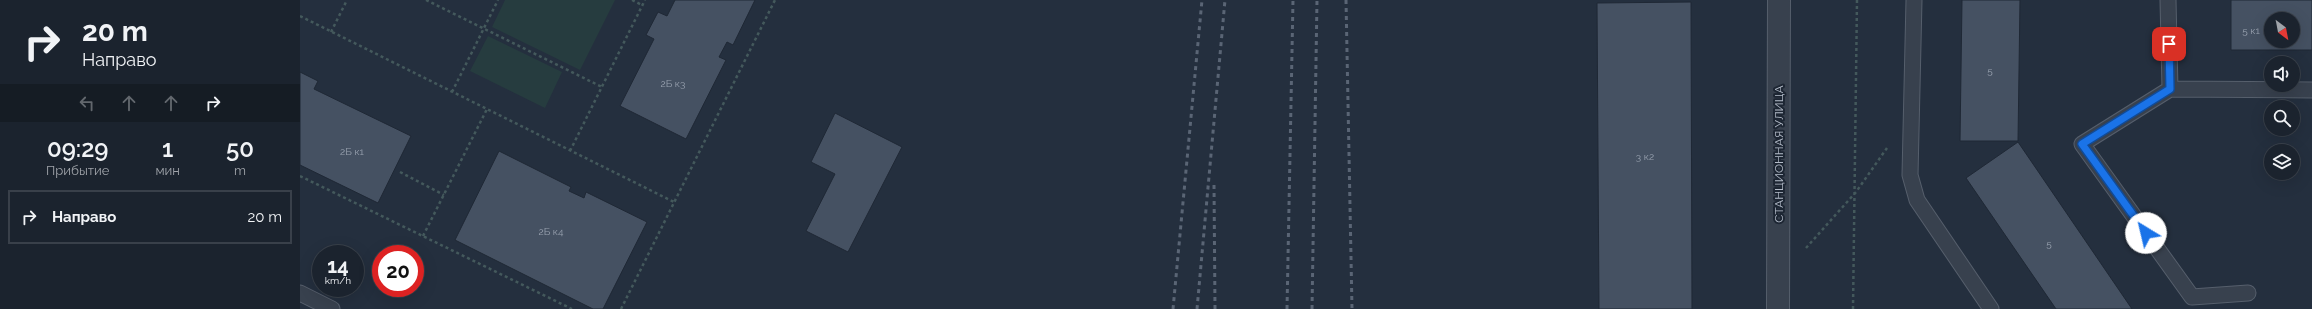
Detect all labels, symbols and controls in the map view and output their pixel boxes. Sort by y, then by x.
north arrow [2264,12,2300,48]
map controls [2264,12,2300,180]
text: 20 m [82,15,148,48]
icon: right [16,16,68,68]
house number: 5 к1 [2242,25,2260,36]
pin [2152,27,2186,61]
icon: arrive [2158,33,2180,55]
text: Направо [82,49,156,70]
button: sound [2264,56,2300,92]
house number: 5 [1987,65,1993,76]
house number: 2Б к3 [661,78,685,89]
street label: СТАНЦИОННАЯ УЛИЦА [1772,85,1786,223]
icon: left [76,92,98,114]
icon: ahead [118,92,140,114]
icon: ahead [160,92,182,114]
icon: right [202,92,224,114]
button: search [2264,100,2300,136]
text: 09:29 [47,134,108,163]
text: 1 [162,134,173,163]
text: 50 [226,134,254,163]
button: layers [2264,144,2300,180]
house number: 2Б к1 [340,146,365,157]
house number: 3 к2 [1636,151,1654,162]
text: Прибытие [46,163,109,178]
text: мин [155,163,180,178]
text: m [234,163,246,178]
icon: right [18,206,40,228]
text: Направо [52,208,116,226]
text: 20 m [247,208,282,226]
position arrow [2125,212,2167,254]
house number: 2Б к4 [539,226,564,237]
house number: 5 [2046,238,2052,249]
speed limit sign: 20 [372,245,424,297]
text: 14 [327,254,349,278]
text: km/h [325,275,351,286]

